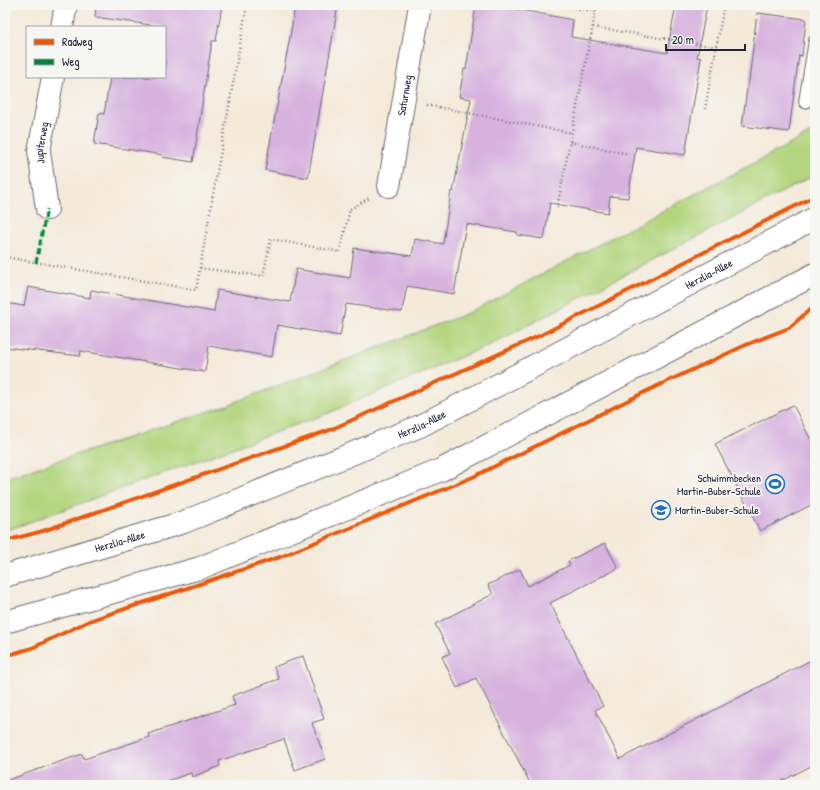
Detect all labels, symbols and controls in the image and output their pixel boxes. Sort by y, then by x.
legend [26,26,166,78]
scale bar [666,26,745,52]
text: 20 m [672,31,694,48]
text: Radweg [62,33,93,50]
text: Weg [62,53,80,70]
street label: Saturnweg [394,74,415,117]
street label: Jupiterweg [32,120,51,165]
street label: Herzlia-Allee [683,255,735,292]
street label: Herzlia-Allee [396,406,449,441]
place label: Schwimmbecken Martin-Buber-Schule [677,471,762,498]
sports icon: Schwimmbecken Martin-Buber-Schule [764,473,786,495]
school or university icon: Martin-Buber-Schule [650,499,672,521]
place label: Martin-Buber-Schule [675,503,760,517]
street label: Herzlia-Allee [93,527,147,555]

